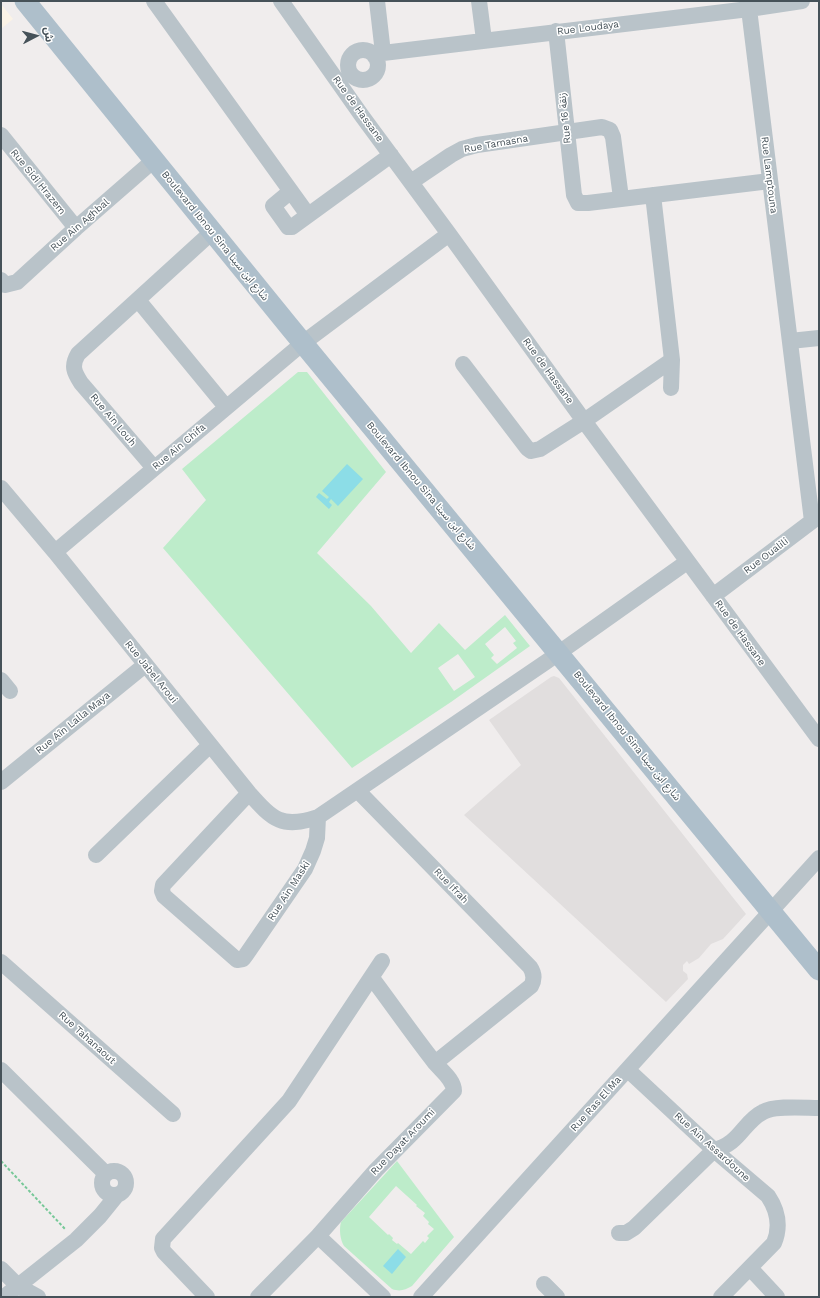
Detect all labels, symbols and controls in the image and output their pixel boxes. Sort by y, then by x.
north arrow [16,16,56,56]
street label: Rue Loudaya [556,18,620,38]
text: ش [41,27,56,43]
street label: Rue de Hassane [330,74,386,144]
street label: Rue 16 زنقة [556,92,574,144]
street label: Rue Tamasna [463,132,529,156]
street label: Rue Lamptouna [758,136,780,214]
street label: Rue Sidi Hrazem [8,147,68,217]
street label: Boulevard Ibnou Sina شارع ابن سينا [159,169,271,303]
street label: Rue Ain Aghbal [48,196,112,254]
street label: Rue de Hassane [520,336,576,406]
street label: Rue Ain Louh [88,391,138,449]
street label: Boulevard Ibnou Sina شارع ابن سينا [364,420,478,552]
street label: Rue Ain Chifa [150,421,208,473]
street label: Rue Oualili [741,535,791,577]
street label: Rue de Hassane [712,598,768,668]
street label: Rue Jabel Aroui [122,638,180,706]
street label: Boulevard Ibnou Sina شارع ابن سينا [571,669,683,803]
street label: Rue Aïn Lalla Maya [33,689,113,757]
street label: Rue Ain Maski [265,859,313,923]
street label: Rue Ifrah [431,866,471,906]
street label: Rue Tahanaout [56,1009,118,1067]
street label: Rue Ras El Ma [568,1074,624,1134]
street label: Rue Dayat Aroumi [368,1106,438,1178]
street label: Rue Ain Assardoune [672,1110,752,1184]

